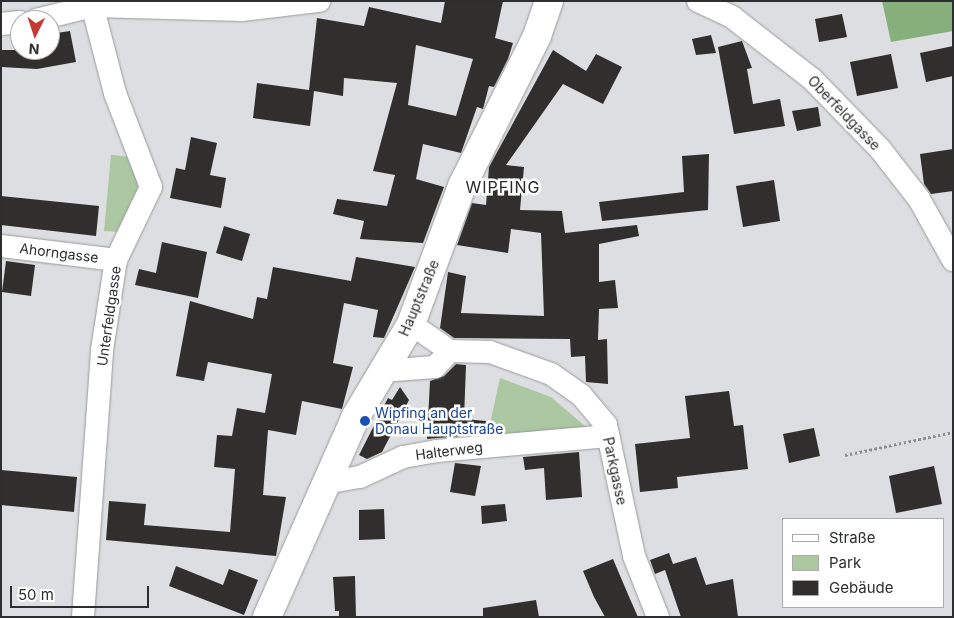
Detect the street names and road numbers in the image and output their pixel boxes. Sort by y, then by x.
street label: Oberfeldgasse [804,72,884,154]
street label: Ahorngasse [19,240,99,266]
street label: Hauptstraße [395,257,443,339]
street label: Unterfeldgasse [94,265,124,367]
street label: Parkgasse [600,435,630,507]
street label: Halterweg [414,439,484,463]

